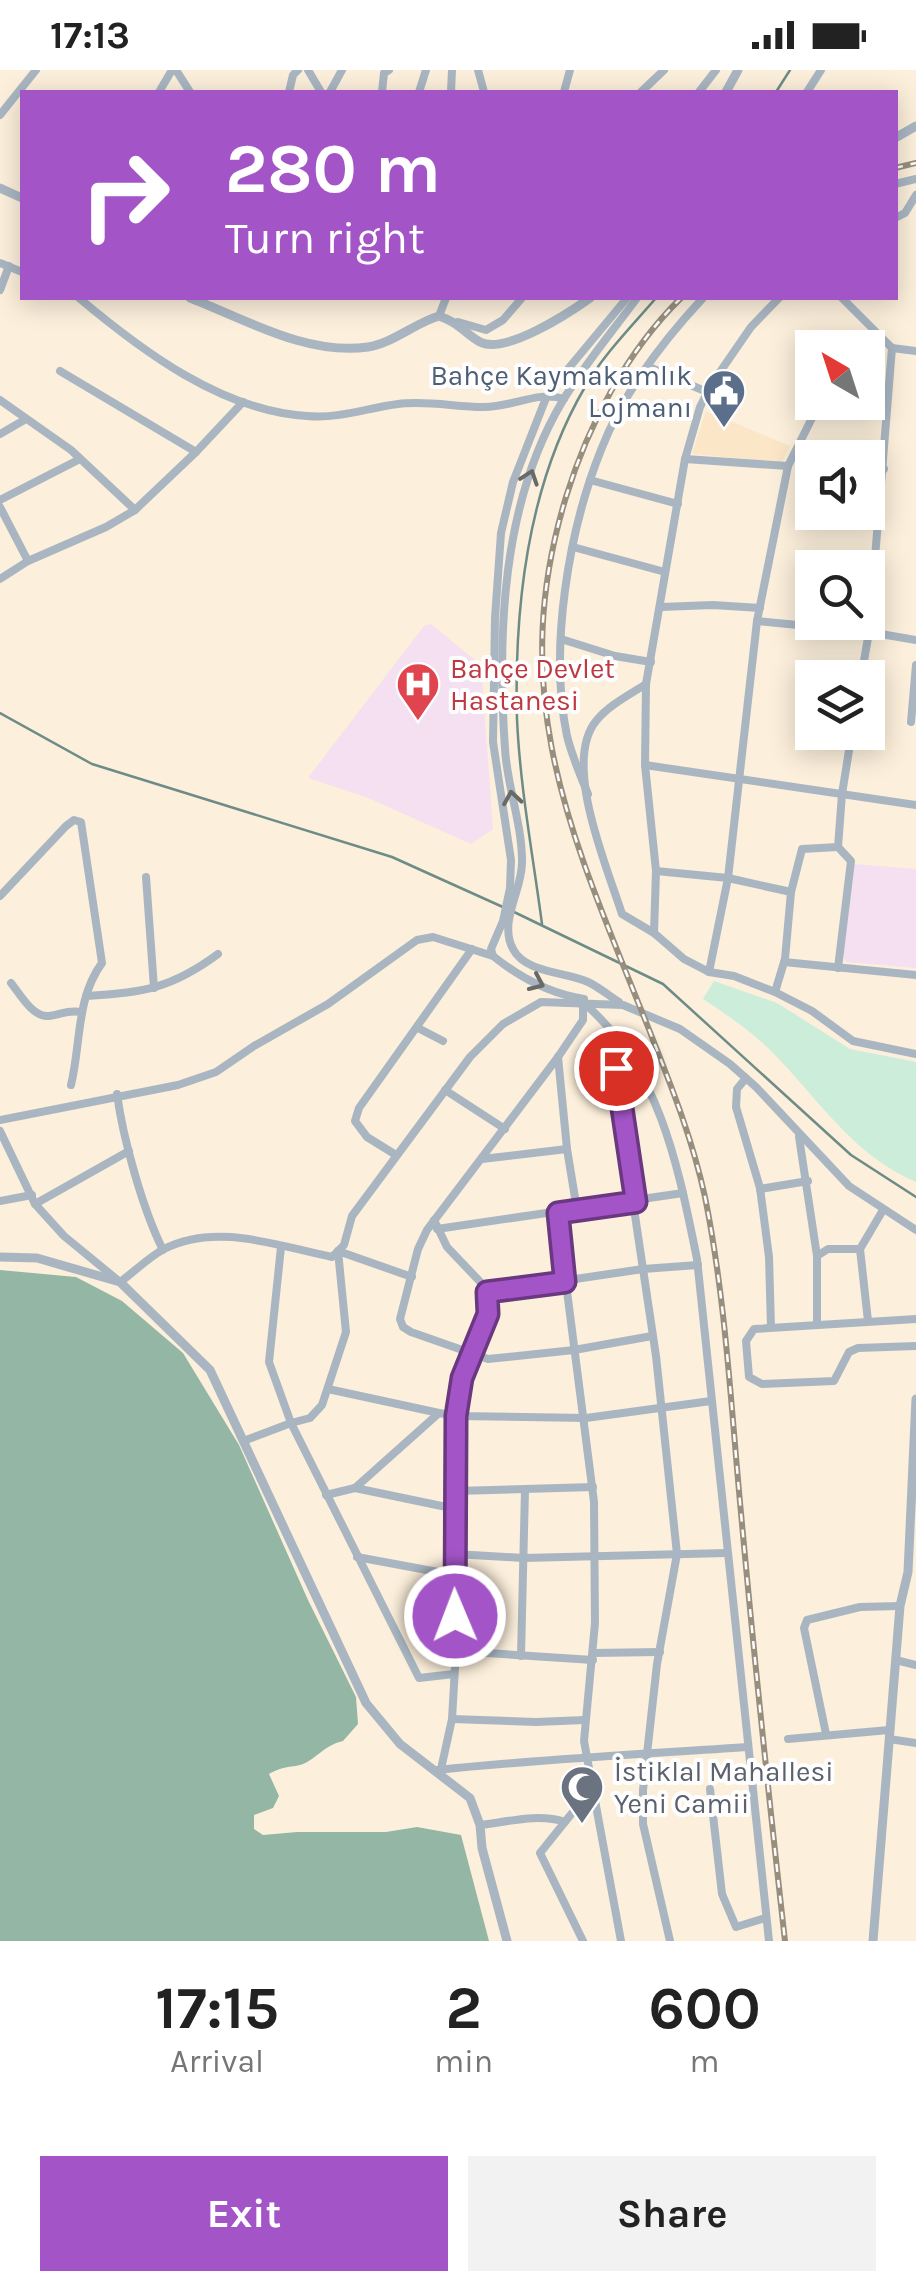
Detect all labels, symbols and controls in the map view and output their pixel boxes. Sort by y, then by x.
text: 17:13 [50,13,130,58]
text: 280 m [225,128,441,210]
icon: right [60,130,190,260]
text: Turn right [225,212,425,264]
north arrow [795,330,885,420]
map controls [795,330,885,750]
place label: Bahçe Kaymakamlık Lojmanı [430,359,692,424]
public building icon: Bahçe Kaymakamlık Lojmanı [701,368,747,429]
button: sound [795,440,885,530]
one-way arrow [519,469,539,486]
button: search [795,550,885,640]
place label: Bahçe Devlet Hastanesi [450,652,615,717]
button: layers [795,660,885,750]
hospital icon: Bahçe Devlet Hastanesi [395,661,441,722]
one-way arrow [502,790,523,806]
one-way arrow [527,971,545,991]
pin [574,1026,659,1111]
icon: arrive [589,1041,644,1096]
position arrow [403,1564,507,1668]
place label: İstiklal Mahallesi Yeni Camii [614,1755,834,1820]
mosque icon: İstiklal Mahallesi Yeni Camii [559,1764,605,1825]
text: 17:15 [155,1973,279,2043]
text: 2 [446,1973,482,2043]
text: 600 [648,1973,761,2043]
text: Arrival [170,2043,264,2080]
text: min [434,2043,493,2080]
text: m [690,2043,720,2080]
button: Exit [40,2156,448,2271]
button: Share [468,2156,876,2271]

